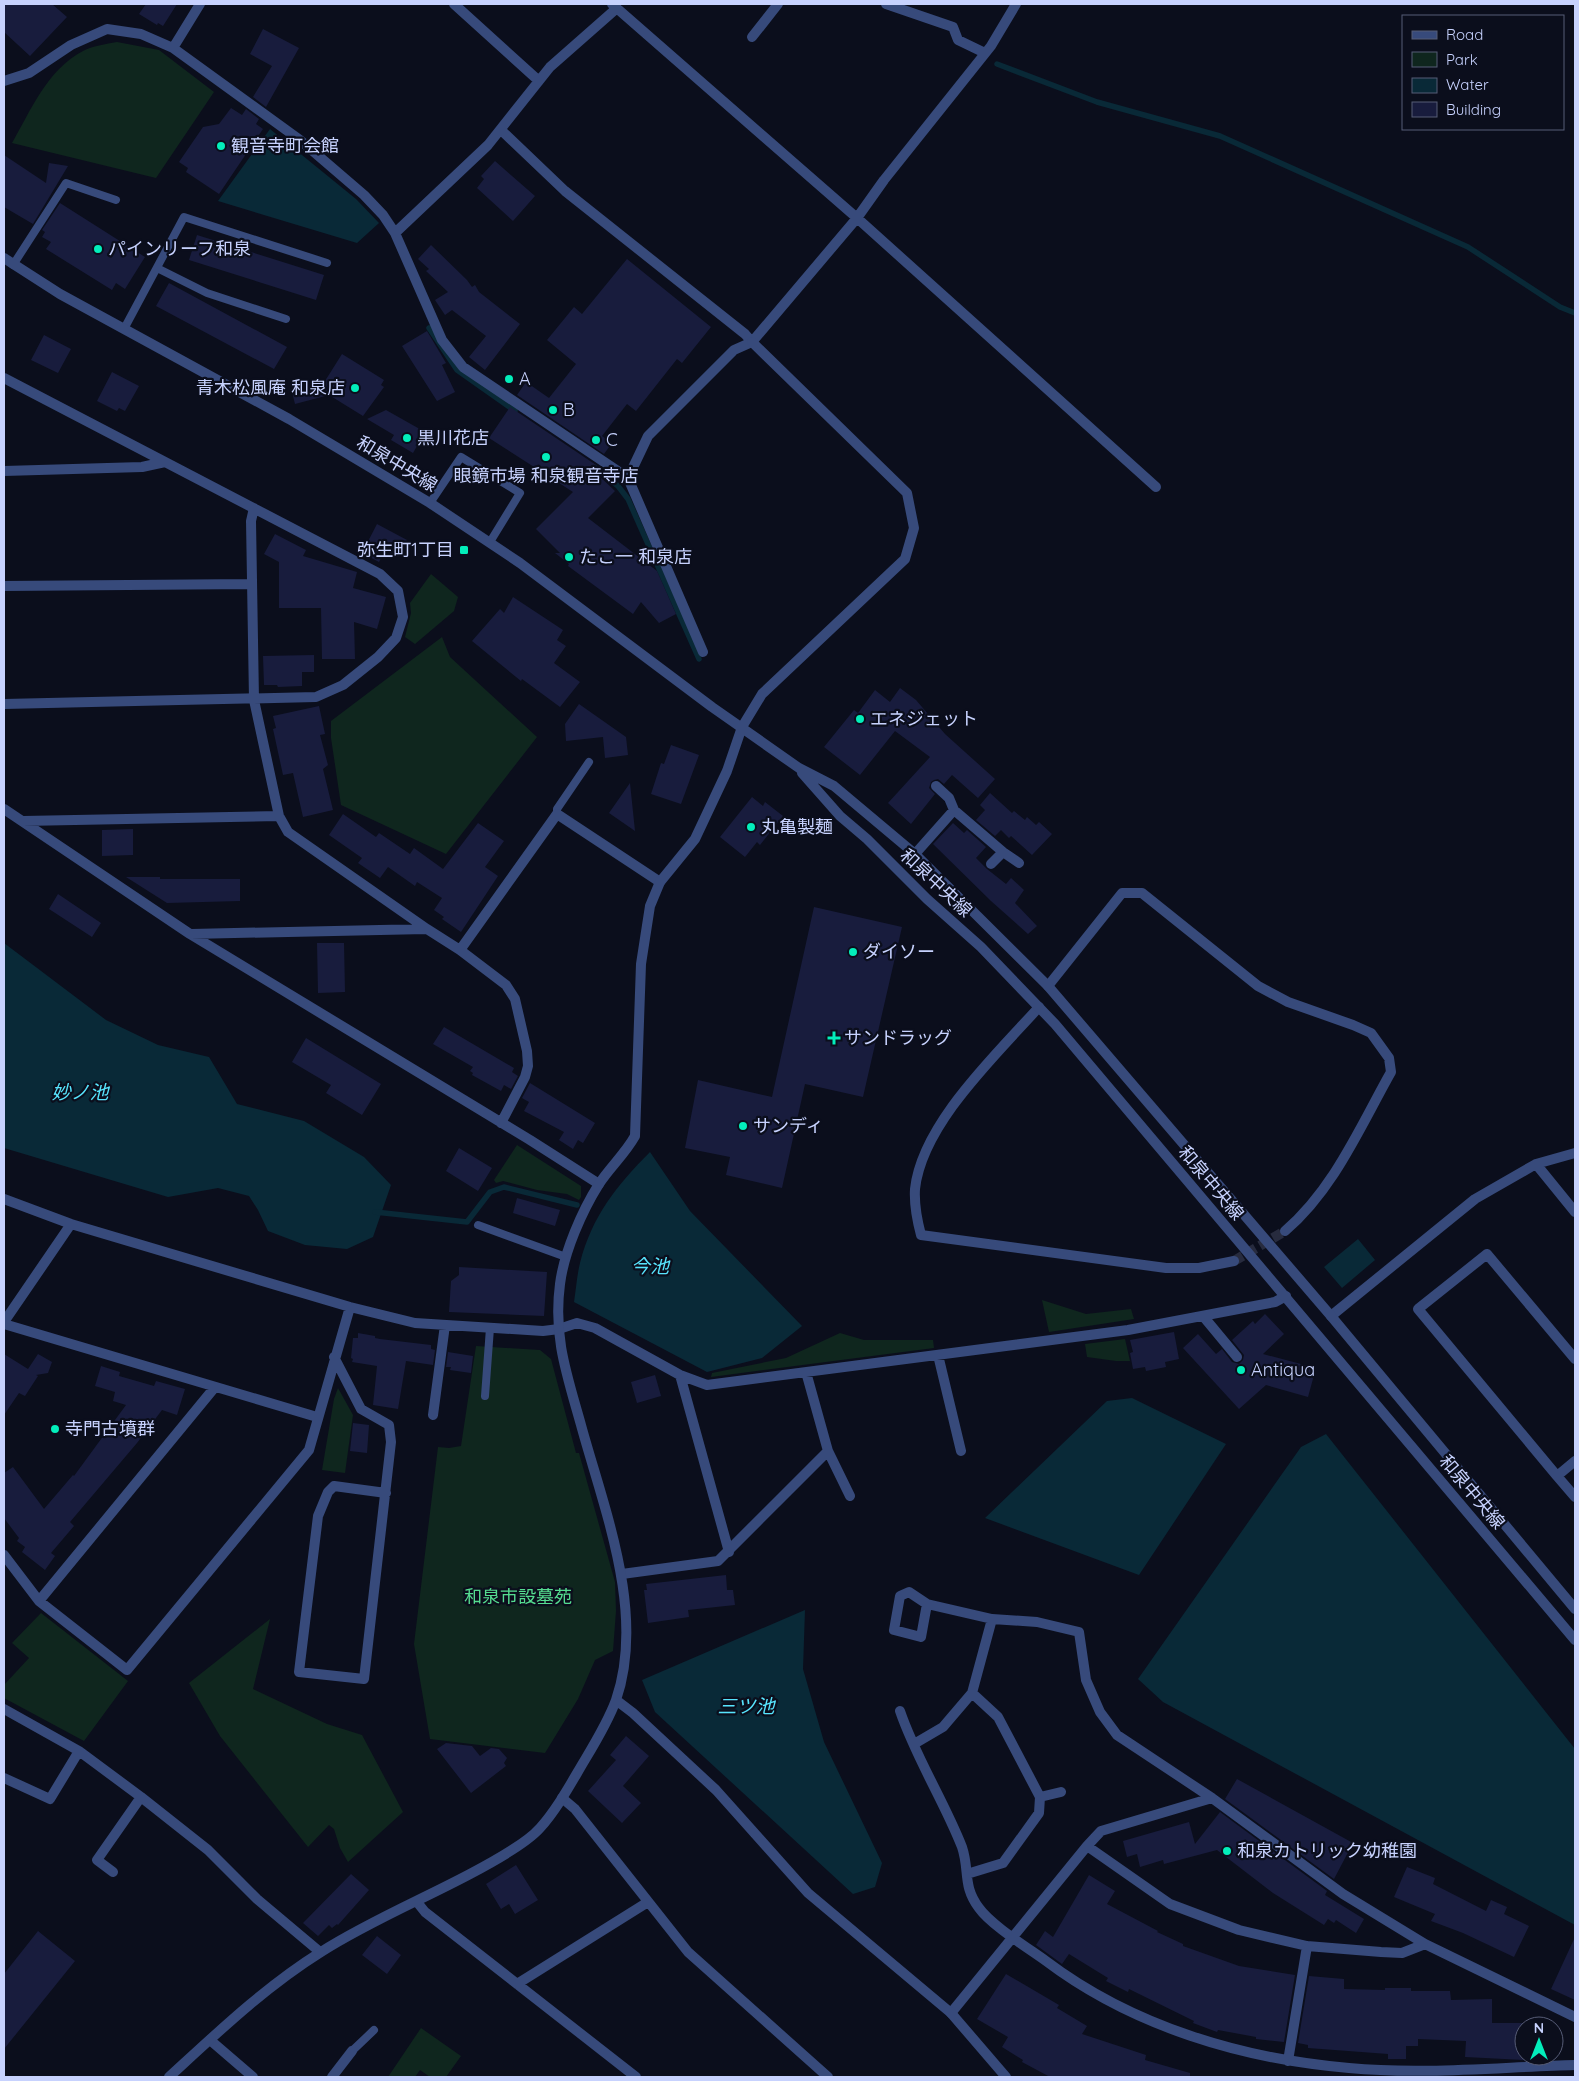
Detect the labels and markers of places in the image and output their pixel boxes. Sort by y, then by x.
place label: 観音寺町会館 [231,134,339,157]
marker: 観音寺町会館 [215,140,227,152]
place label: パインリーフ和泉 [108,237,251,260]
marker: パインリーフ和泉 [92,243,104,255]
place label: A [519,367,531,390]
marker: A [503,373,515,385]
place label: 青木松風庵 和泉店 [196,376,345,399]
marker: 青木松風庵 和泉店 [349,382,361,394]
place label: B [563,398,575,421]
marker: B [547,404,559,416]
place label: 黒川花店 [417,426,489,449]
place label: C [606,428,618,451]
marker: 黒川花店 [401,432,413,444]
marker: C [590,434,602,446]
marker: 眼鏡市場 和泉観音寺店 [540,451,552,463]
place label: 眼鏡市場 和泉観音寺店 [454,464,638,487]
place label: 弥生町1丁目 [357,538,454,561]
marker: 弥生町1丁目 [458,544,470,556]
place label: たこ一 和泉店 [579,545,692,568]
marker: たこ一 和泉店 [563,551,575,563]
place label: エネジェット [870,707,978,730]
marker: エネジェット [854,713,866,725]
place label: 丸亀製麺 [761,815,833,838]
marker: 丸亀製麺 [745,821,757,833]
place label: ダイソー [863,940,935,963]
marker: ダイソー [847,946,859,958]
place label: サンドラッグ [844,1026,952,1049]
marker: サンドラッグ [828,1032,840,1044]
place label: サンディ [753,1114,824,1137]
marker: サンディ [737,1120,749,1132]
place label: Antiqua [1251,1358,1315,1381]
marker: Antiqua [1235,1364,1247,1376]
place label: 寺門古墳群 [65,1417,155,1440]
marker: 寺門古墳群 [49,1423,61,1435]
place label: 和泉カトリック幼稚園 [1237,1839,1417,1862]
marker: 和泉カトリック幼稚園 [1221,1845,1233,1857]

